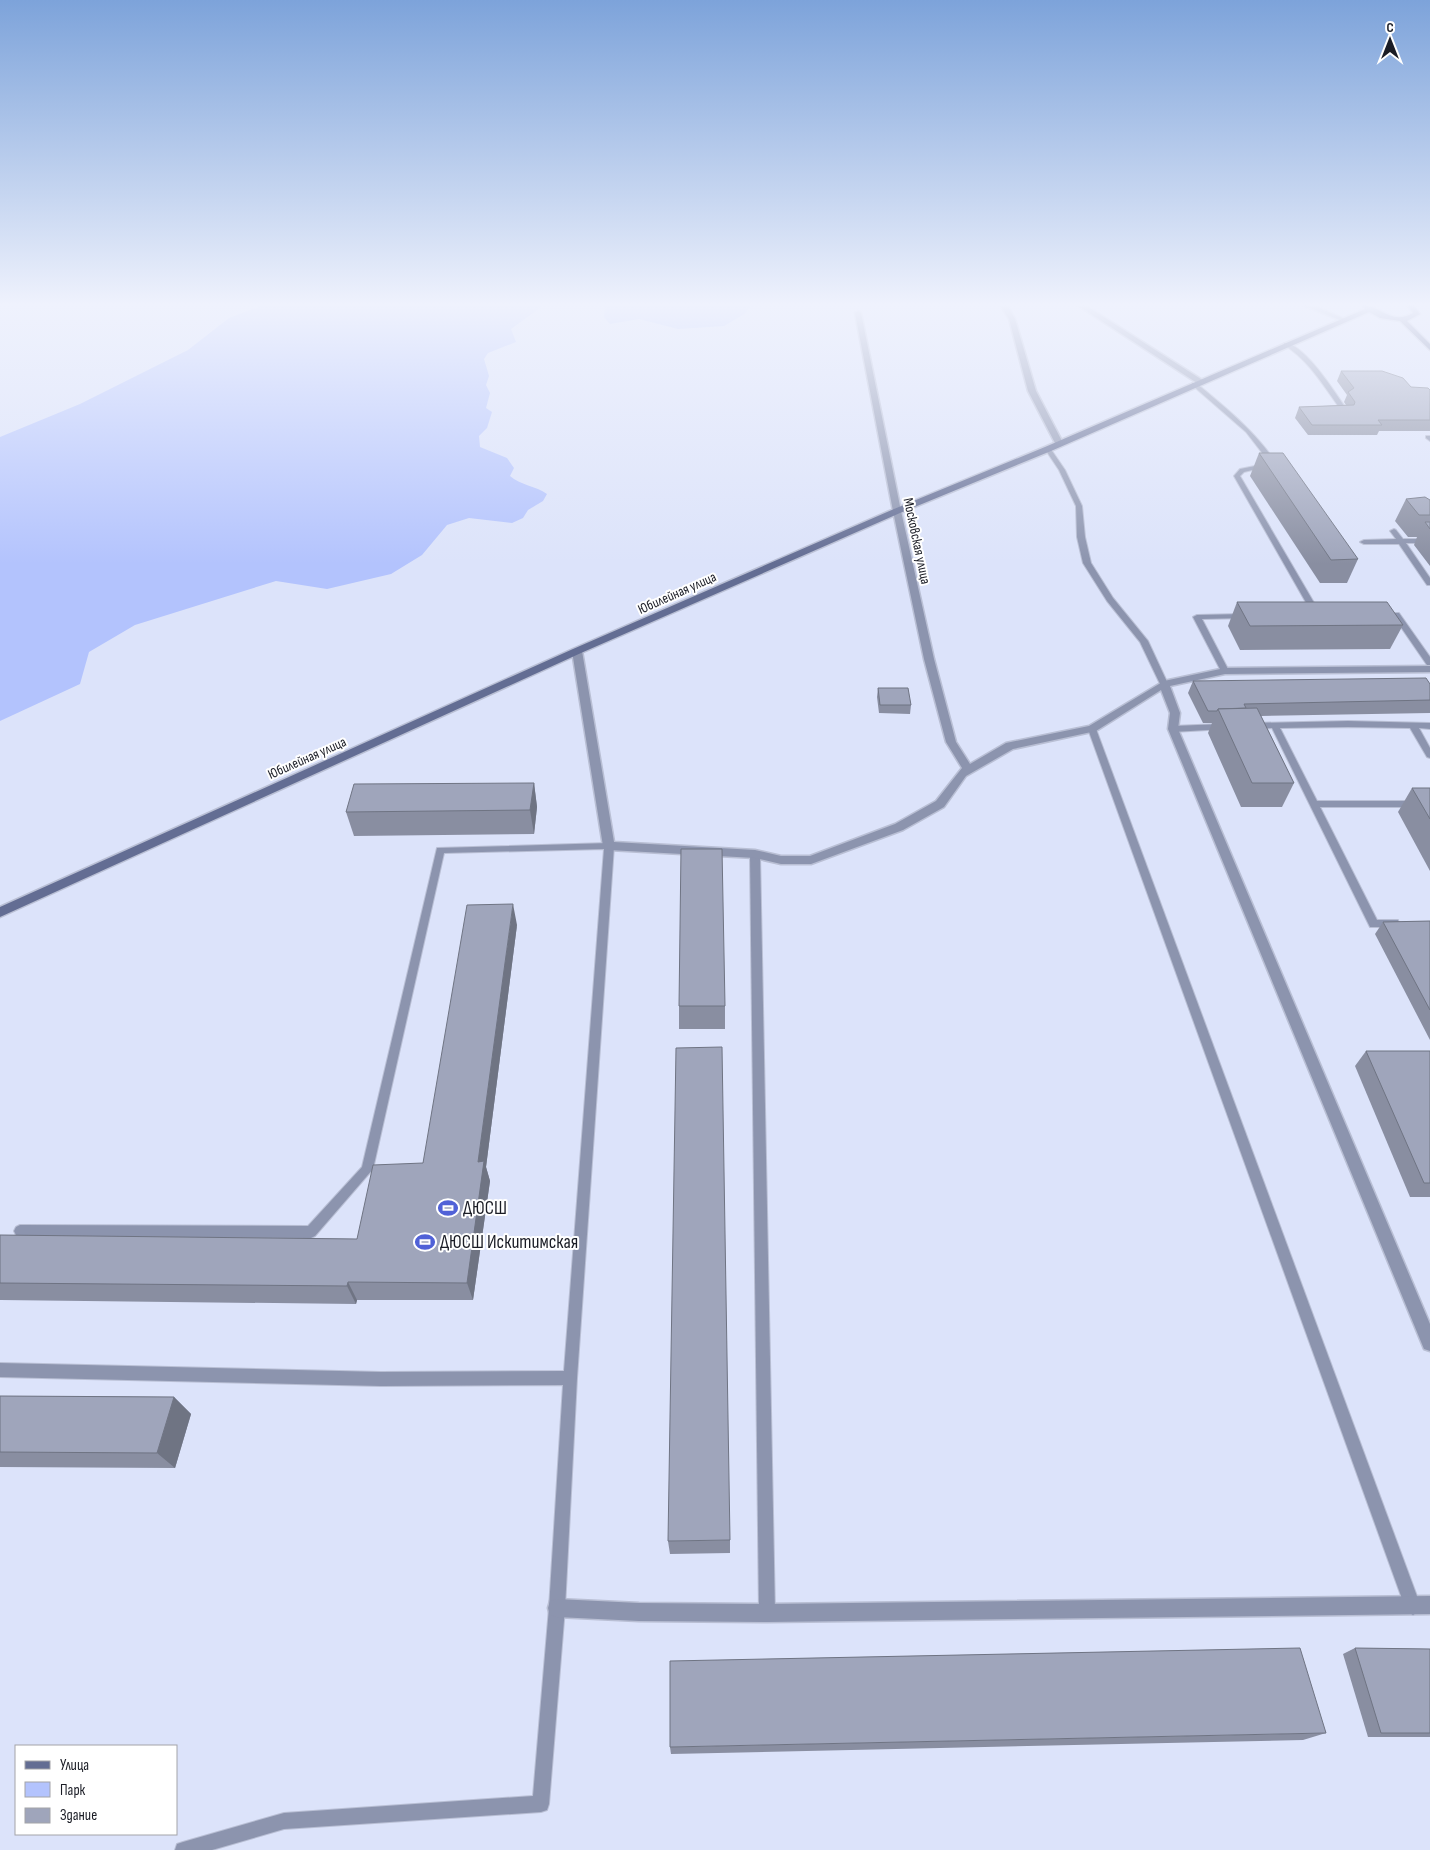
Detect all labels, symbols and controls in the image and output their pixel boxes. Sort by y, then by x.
north arrow [1365,15,1415,65]
text: С [1386,19,1394,36]
street label: Московская улица [900,496,934,586]
street label: Юбилейная улица [635,568,719,618]
street label: Юбилейная улица [265,733,349,783]
sports icon: ДЮСШ [437,1197,459,1219]
place label: ДЮСШ [463,1197,507,1220]
sports icon: ДЮСШ Искитимская [414,1231,436,1253]
place label: ДЮСШ Искитимская [440,1231,578,1254]
legend [15,1745,178,1835]
text: Улица [60,1756,89,1775]
text: Парк [60,1781,86,1800]
text: Здание [60,1806,97,1825]

